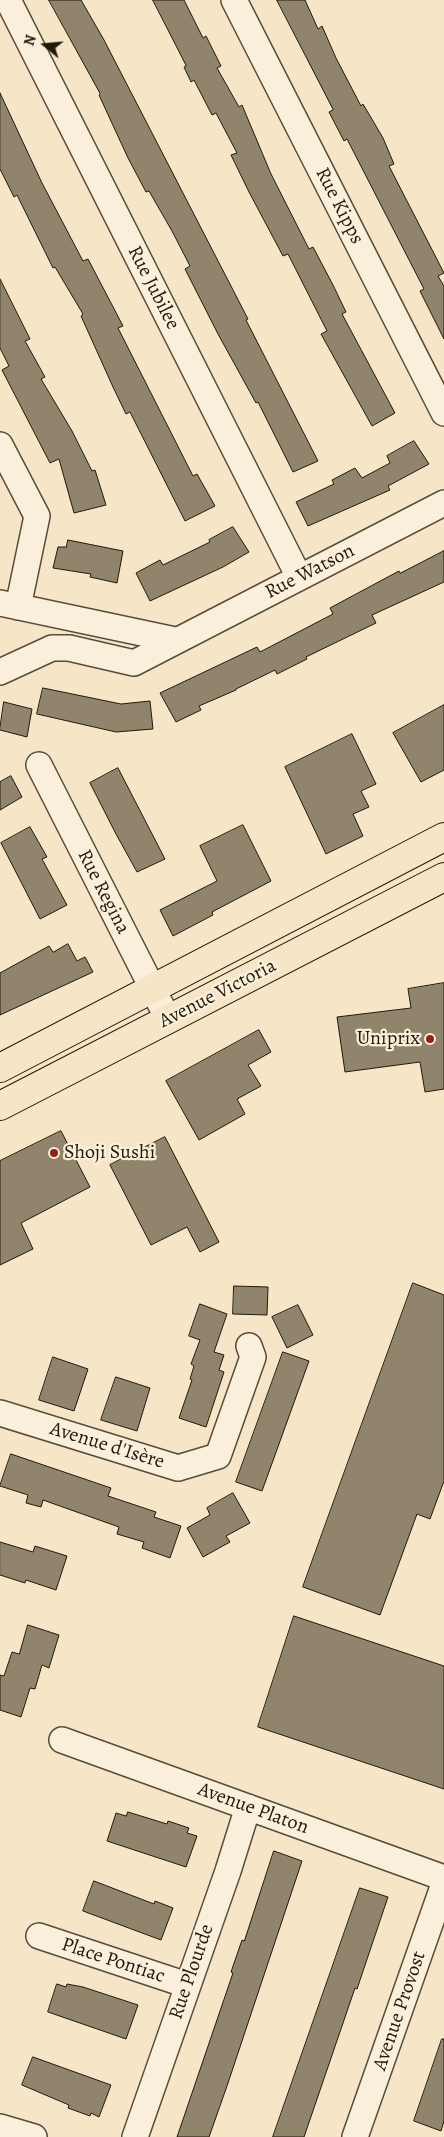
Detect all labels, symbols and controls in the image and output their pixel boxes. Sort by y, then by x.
north arrow [20,20,70,70]
text: N [20,33,41,48]
street label: Rue Kipps [310,164,368,248]
street label: Rue Jubilee [122,242,184,334]
street label: Rue Watson [261,539,359,605]
street label: Rue Regina [71,846,135,938]
street label: Avenue Victoria [155,954,281,1034]
place label: Uniprix [357,1027,420,1051]
marker: Uniprix [424,1033,436,1045]
place label: Shoji Sushi [64,1141,155,1165]
marker: Shoji Sushi [48,1147,60,1159]
street label: Avenue d'Isère [47,1417,167,1475]
street label: Avenue Platon [194,1778,312,1840]
street label: Rue Plourde [165,1921,219,2023]
street label: Place Pontiac [58,1933,168,1989]
street label: Avenue Provost [368,1948,432,2074]

